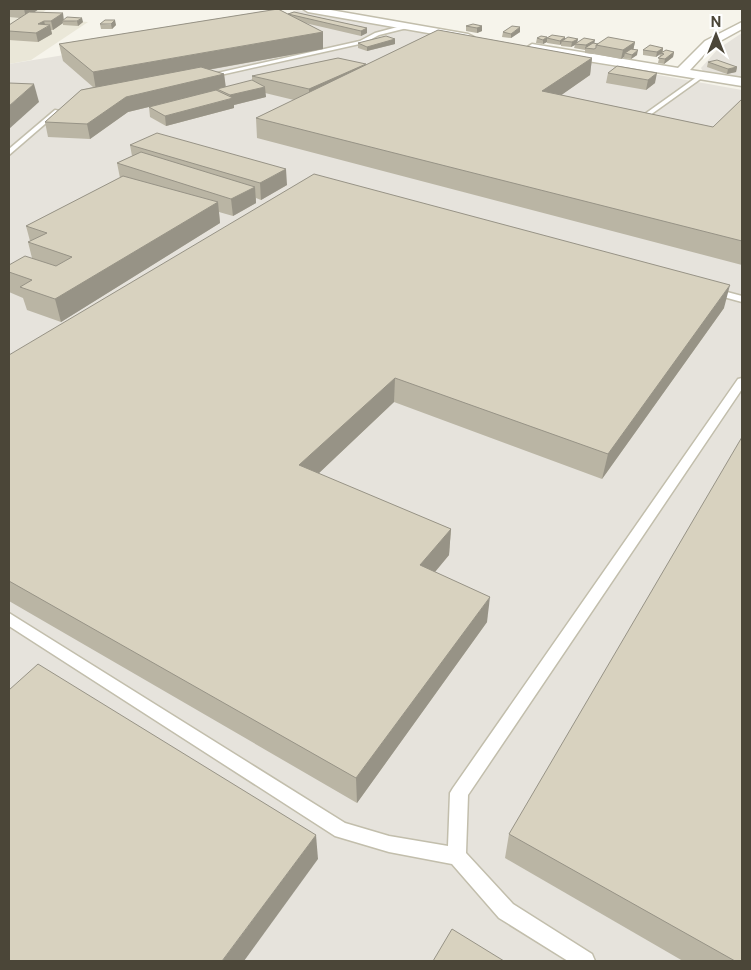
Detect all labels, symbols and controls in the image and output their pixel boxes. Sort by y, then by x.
north arrow [691,10,741,60]
text: N [711,14,721,30]

